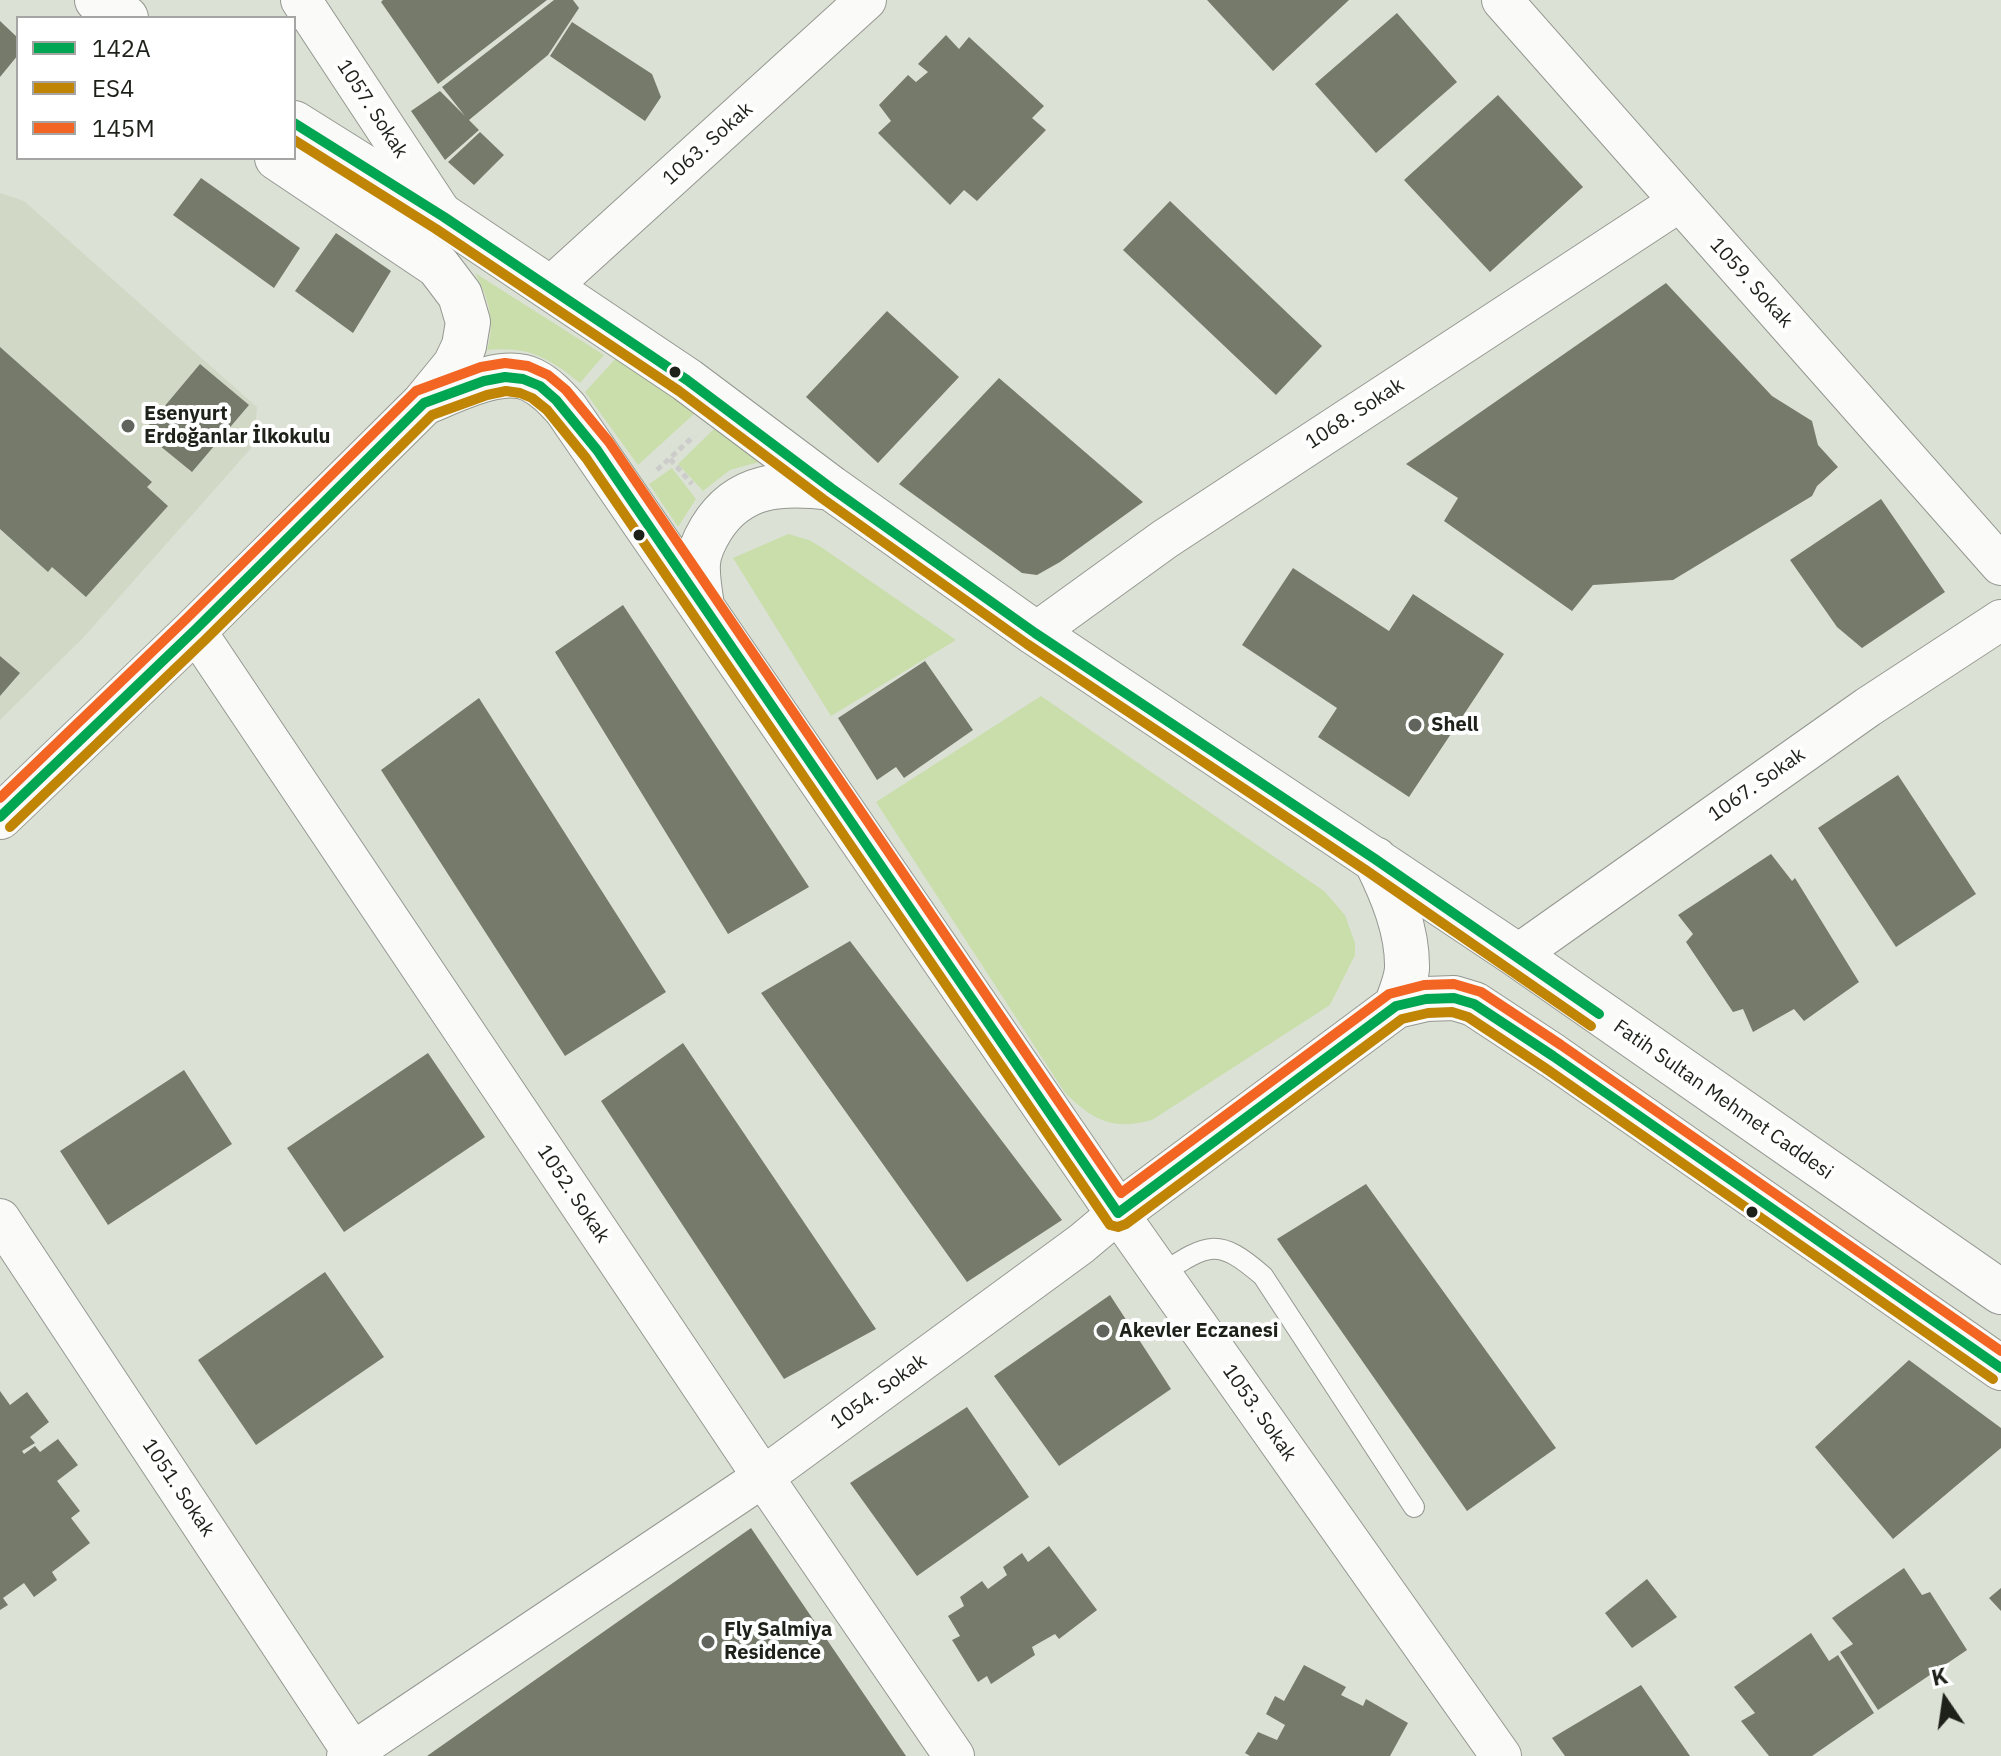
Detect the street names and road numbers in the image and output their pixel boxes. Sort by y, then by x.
street label: 1057. Sokak [331,55,413,163]
street label: 1063. Sokak [658,97,758,191]
street label: 1059. Sokak [1704,233,1798,333]
street label: 1068. Sokak [1301,373,1409,455]
street label: 1067. Sokak [1704,743,1810,827]
street label: Fatih Sultan Mehmet Caddesi [1609,1015,1837,1185]
street label: 1052. Sokak [532,1141,614,1247]
street label: 1054. Sokak [826,1349,932,1435]
street label: 1053. Sokak [1217,1360,1301,1466]
street label: 1051. Sokak [137,1435,219,1541]

